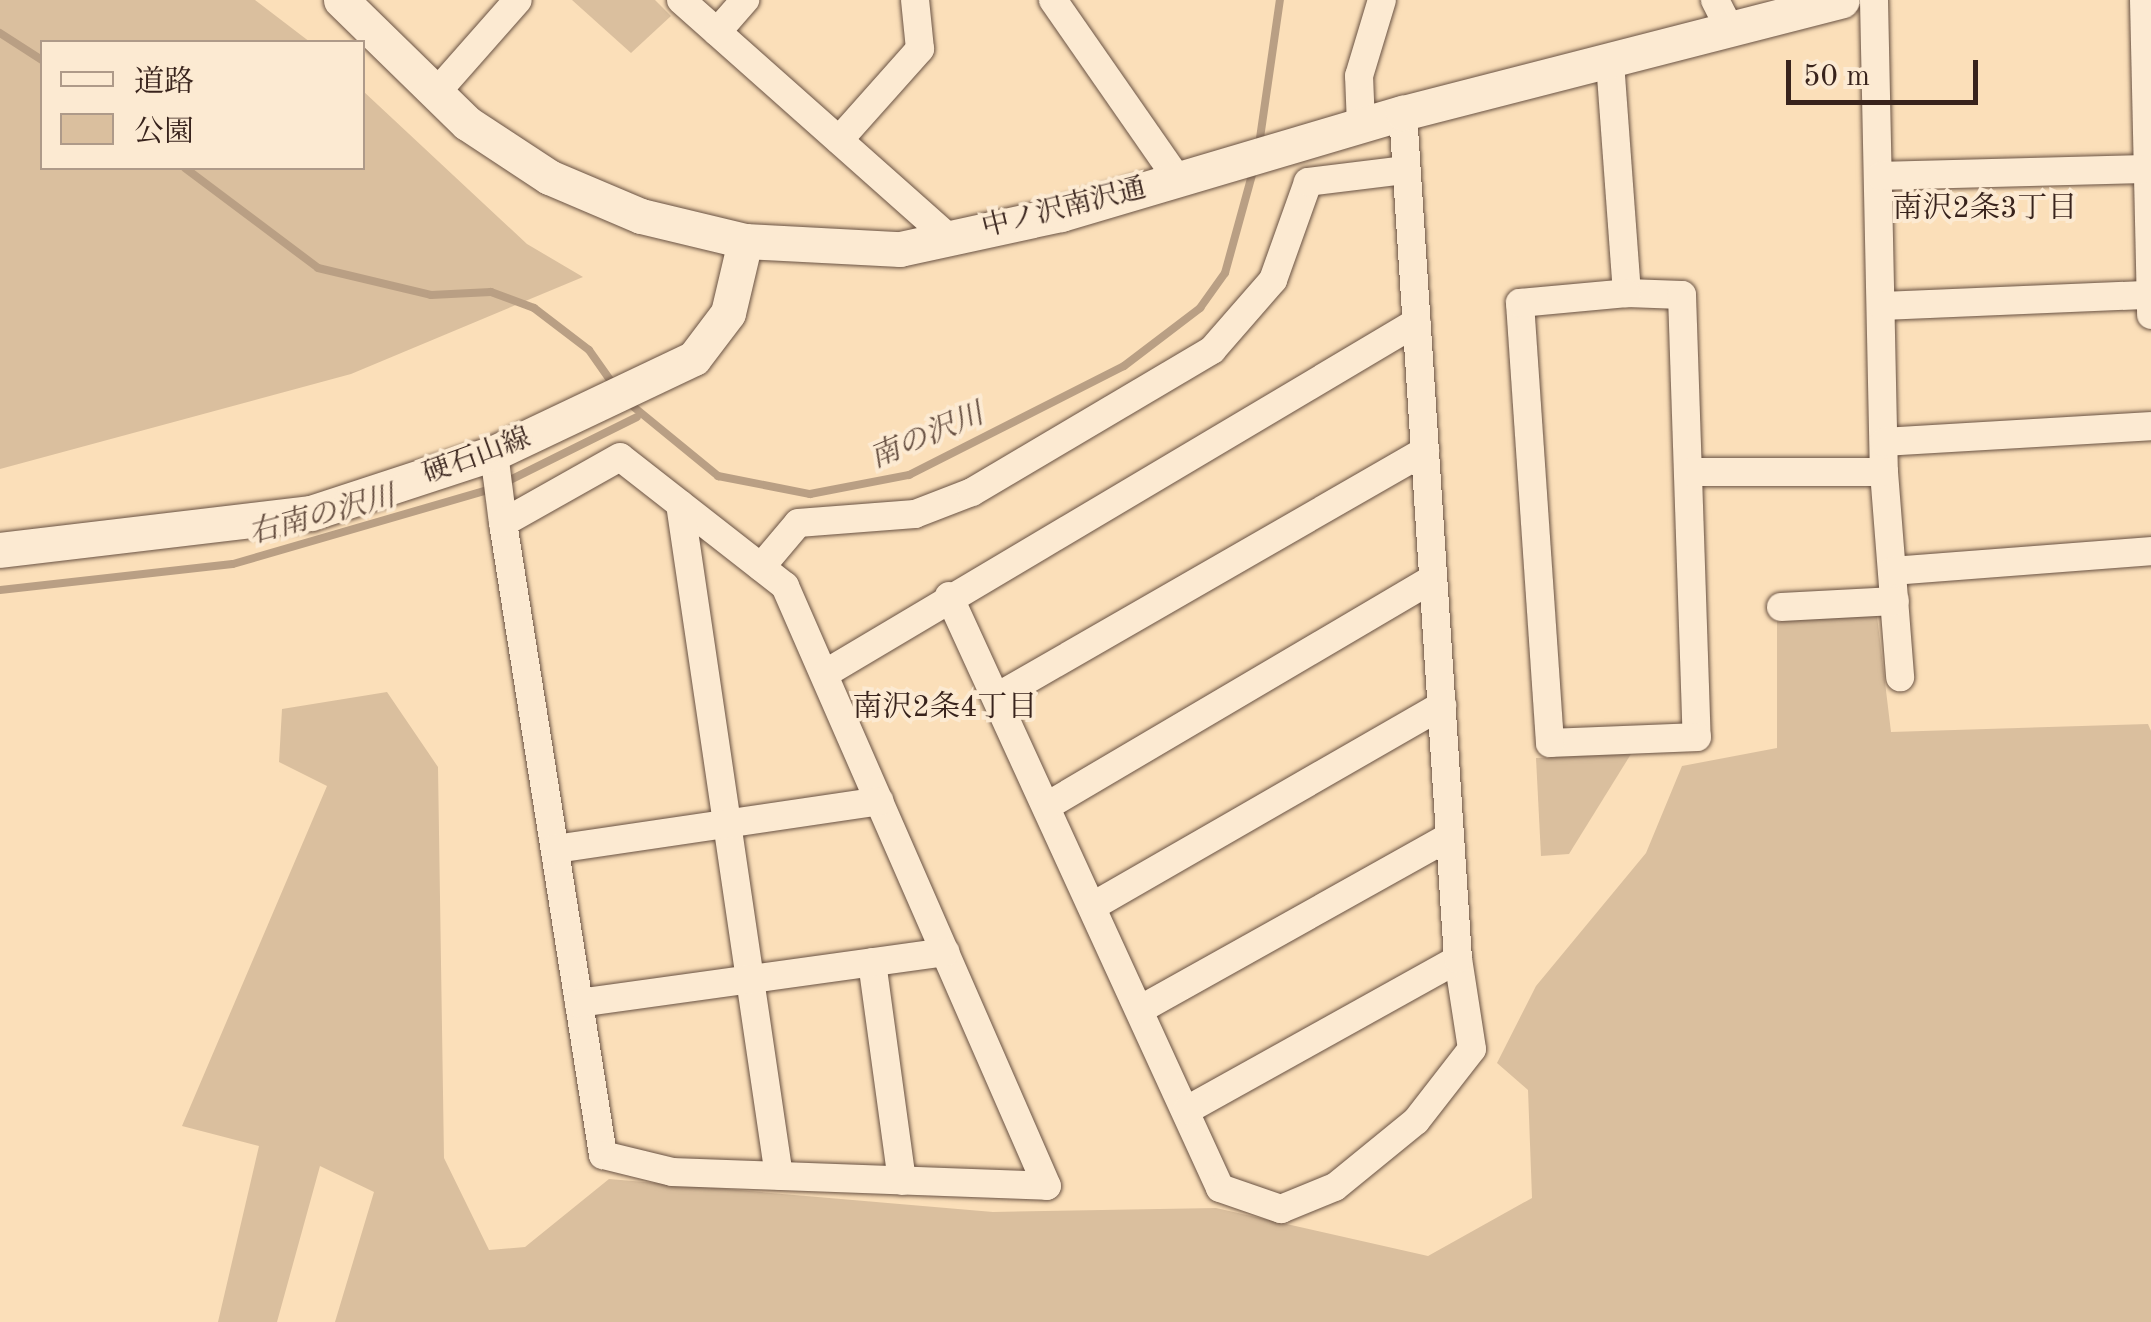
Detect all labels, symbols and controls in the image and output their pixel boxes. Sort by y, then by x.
legend [40,40,365,170]
scale bar [1791,40,1984,102]
text: 50 m [1803,62,1870,92]
text: 道路 [134,68,194,98]
text: 公園 [134,118,194,148]
street label: 中ノ沢南沢通 [978,172,1150,246]
district label: 南沢2条3丁目 [1893,191,2077,227]
water label: 南の沢川 [865,397,989,477]
street label: 硬石山線 [419,422,535,492]
water label: 右南の沢川 [245,479,399,553]
district label: 南沢2条4丁目 [853,690,1037,726]

